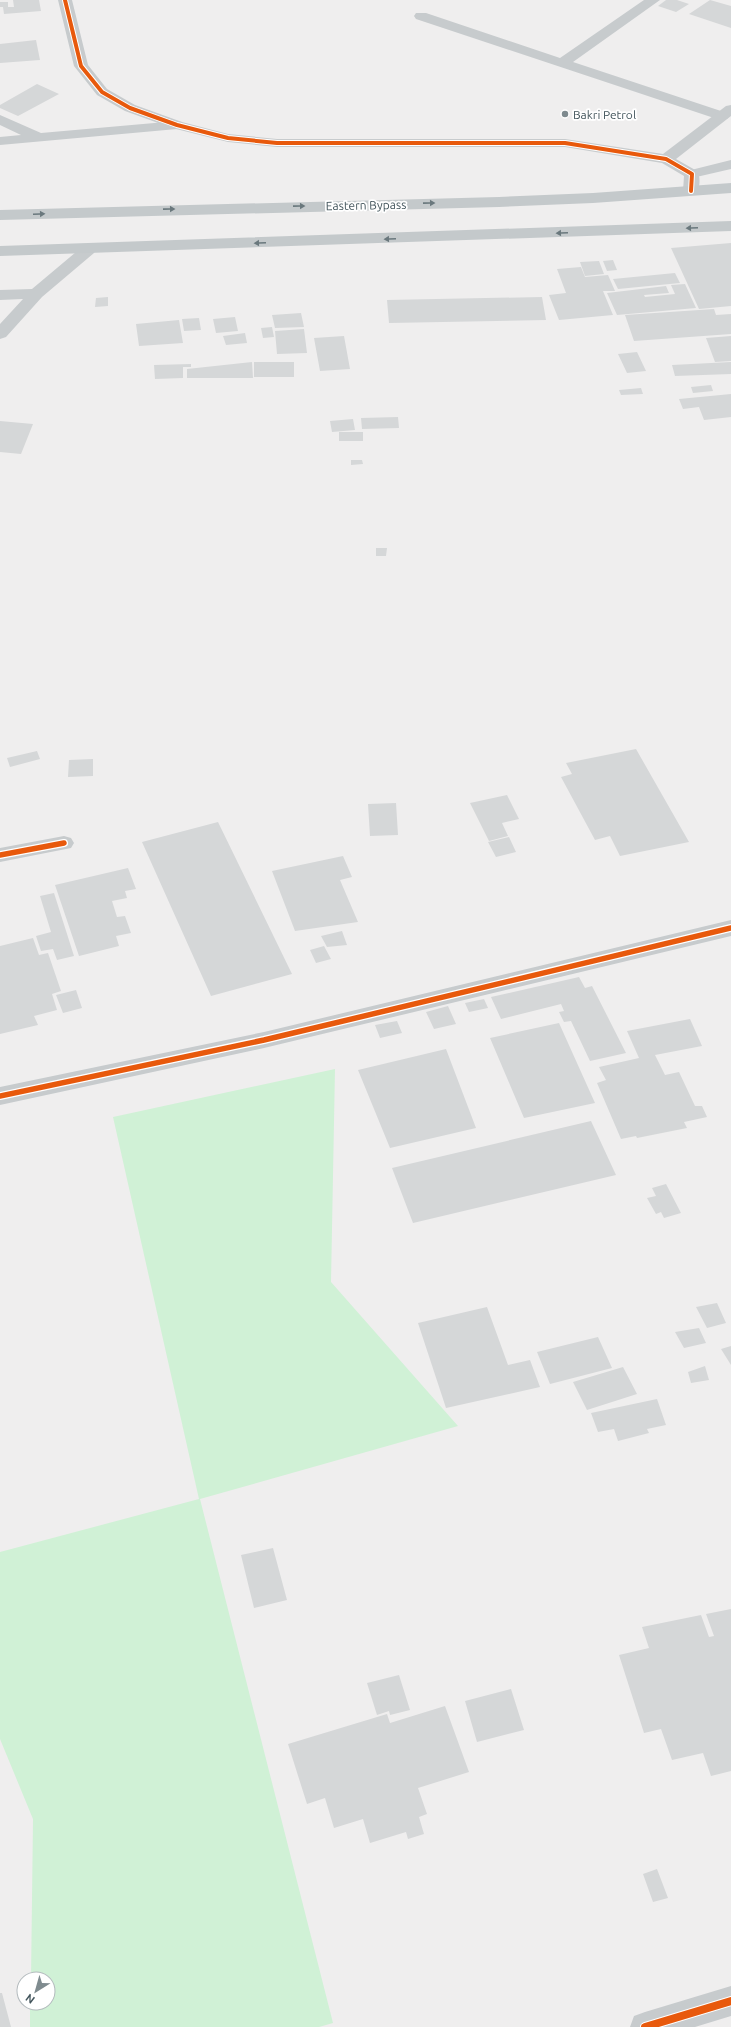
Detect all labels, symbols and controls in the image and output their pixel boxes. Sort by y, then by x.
place label: Bakri Petrol [573,108,636,121]
marker: Bakri Petrol [560,109,570,119]
street label: Eastern Bypass [326,198,406,212]
one-way arrow [423,200,435,207]
one-way arrow [293,203,305,210]
one-way arrow [163,206,175,213]
one-way arrow [33,211,46,217]
one-way arrow [686,224,698,231]
one-way arrow [555,230,568,236]
one-way arrow [383,236,396,242]
one-way arrow [254,240,266,247]
north arrow [16,1971,56,2011]
text: N [23,1992,37,2006]

